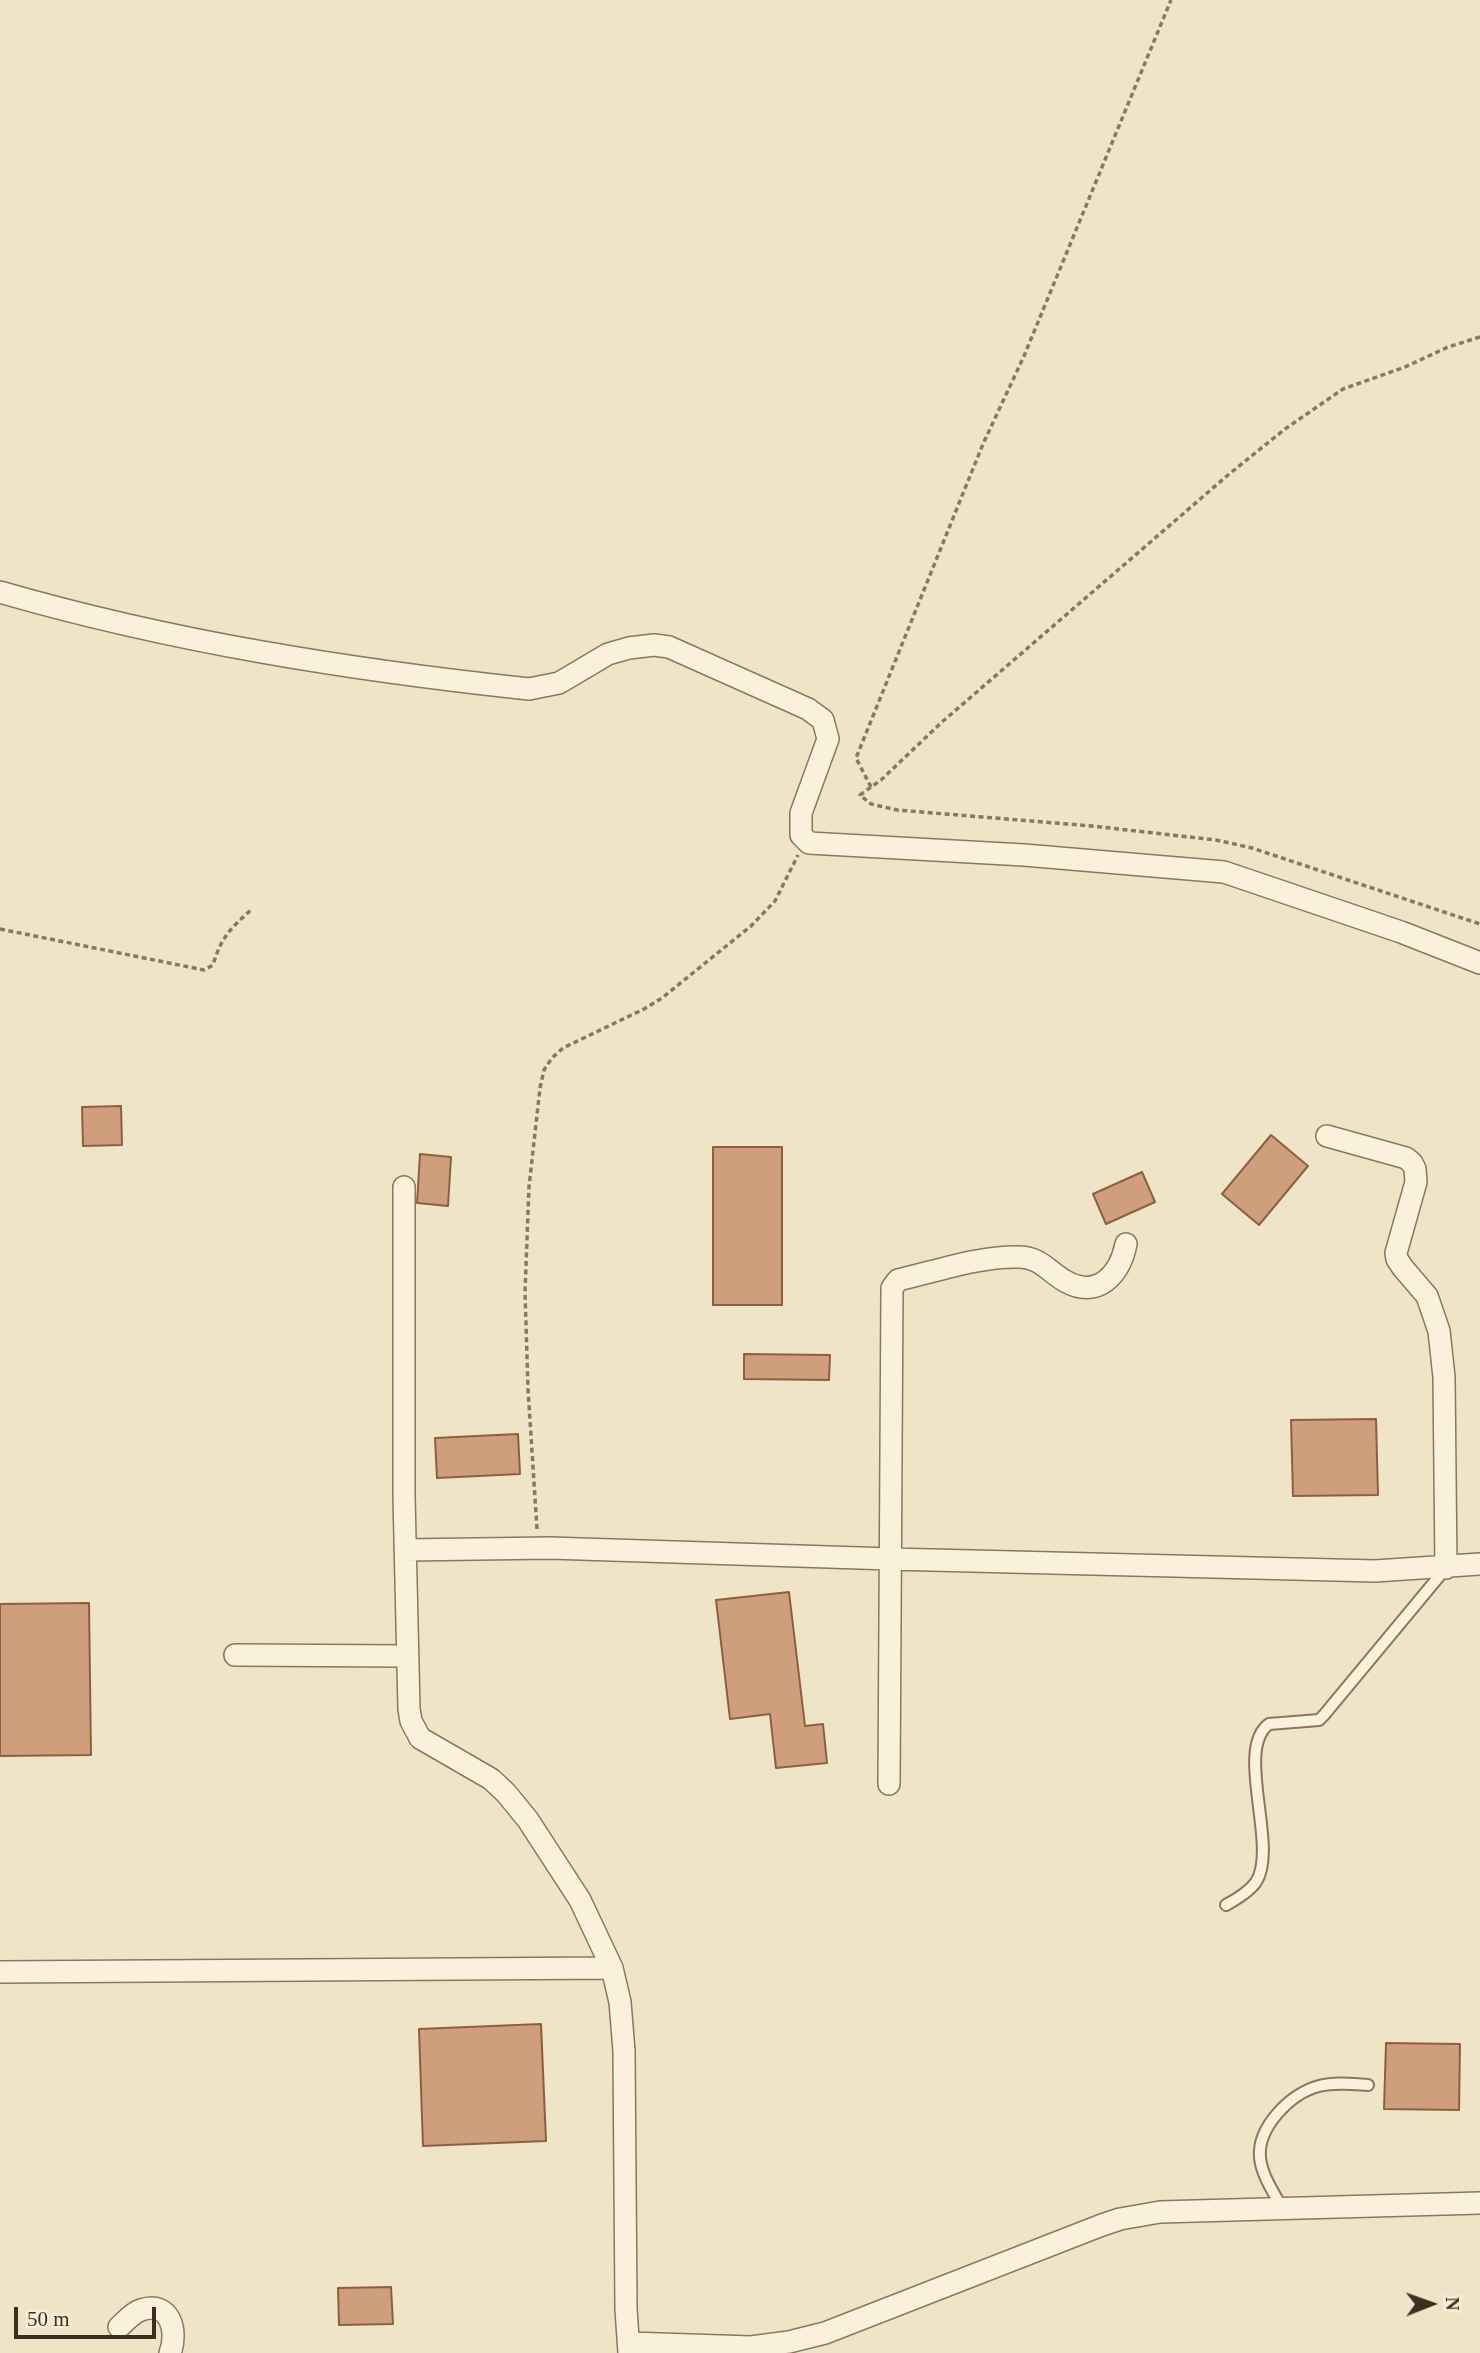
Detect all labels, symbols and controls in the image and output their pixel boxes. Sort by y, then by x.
north arrow [1396,2269,1466,2339]
scale bar [18,2294,159,2338]
text: N [1442,2297,1463,2311]
text: 50 m [27,2307,70,2331]

